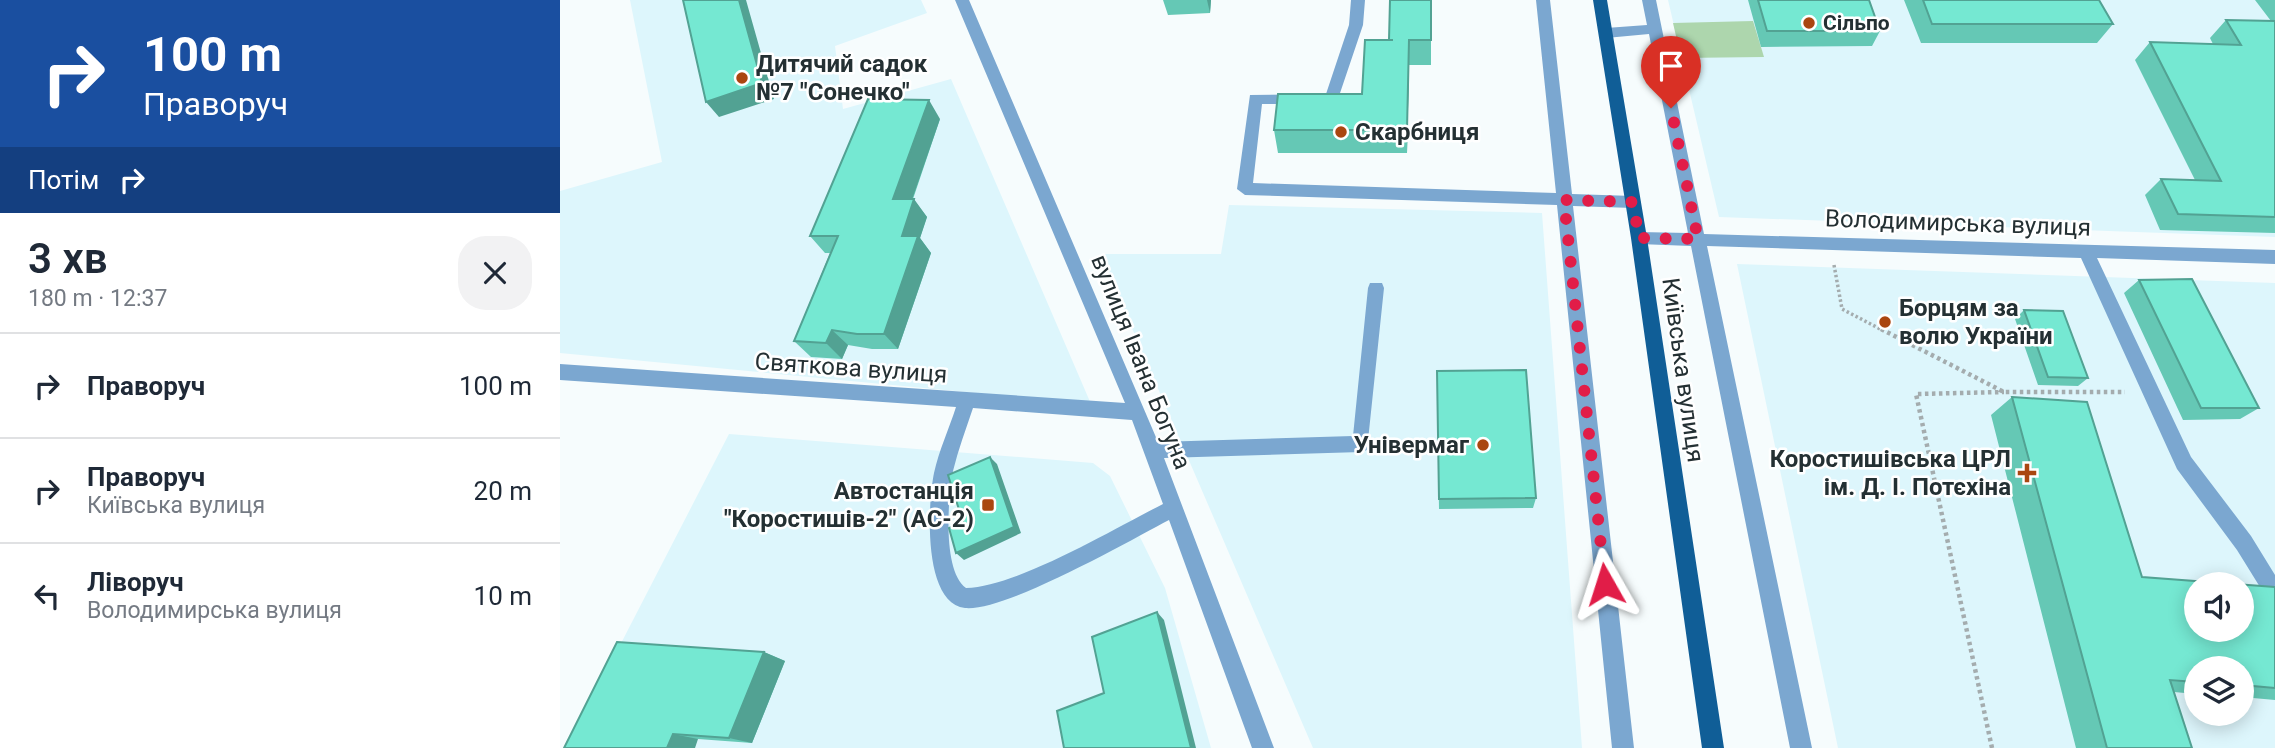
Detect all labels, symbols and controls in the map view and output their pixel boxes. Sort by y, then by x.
place label: Сільпо [1823,11,1890,35]
marker: Сільпо [1801,15,1817,31]
text: 100 m [143,26,282,83]
icon: right [28,28,119,119]
pin [1641,36,1701,108]
icon: arrive [1652,47,1690,85]
place label: Дитячий садок №7 "Сонечко" [756,50,928,106]
marker: Дитячий садок №7 "Сонечко" [734,70,750,86]
text: Праворуч [143,85,288,123]
place label: Скарбниця [1355,118,1479,146]
marker: Скарбниця [1333,124,1349,140]
icon: right [113,161,151,199]
text: Потім [28,165,99,195]
street label: Володимирська вулиця [1825,204,2091,242]
text: 3 хв [28,234,107,283]
button: close [458,236,532,310]
street label: вулиця Івана Богуна [1085,251,1197,473]
street label: Київська вулиця [1656,276,1710,464]
text: 180 m · 12:37 [28,285,167,312]
place label: Борцям за волю України [1899,294,2053,350]
marker: Борцям за волю України [1877,314,1893,330]
street label: Святкова вулиця [754,347,948,389]
icon: right [28,367,66,405]
text: Праворуч [87,371,205,401]
text: 100 m [459,371,532,401]
place label: Універмаг [1354,431,1469,459]
marker: Універмаг [1475,437,1491,453]
place label: Коростишівська ЦРЛ ім. Д. І. Потєхіна [1770,445,2011,501]
text: Праворуч [87,462,205,492]
marker: Коростишівська ЦРЛ ім. Д. І. Потєхіна [2017,463,2037,483]
icon: right [28,472,66,510]
text: 20 m [474,476,532,506]
place label: Автостанція "Коростишів-2" (АС-2) [724,477,974,533]
text: Київська вулиця [87,492,265,519]
marker: Автостанція "Коростишів-2" (АС-2) [980,497,996,513]
position arrow [1568,547,1642,621]
text: Ліворуч [87,567,184,597]
map controls [2184,572,2254,726]
button: sound [2184,572,2254,642]
icon: left [28,577,66,615]
text: 10 m [474,581,532,611]
text: Володимирська вулиця [87,597,342,624]
button: layers [2184,656,2254,726]

